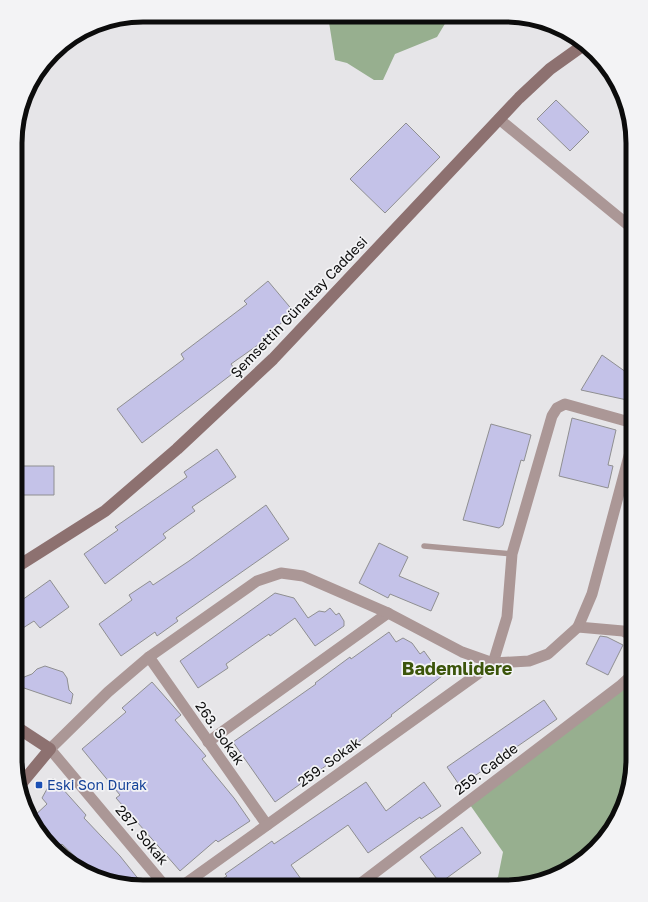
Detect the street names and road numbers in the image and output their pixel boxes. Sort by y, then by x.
street label: Şemsettin Günaltay Caddesi [227,233,371,381]
street label: 263. Sokak [192,698,248,768]
street label: 259. Sokak [294,733,363,790]
street label: 259. Cadde [451,739,521,798]
street label: 287. Sokak [112,801,172,868]

